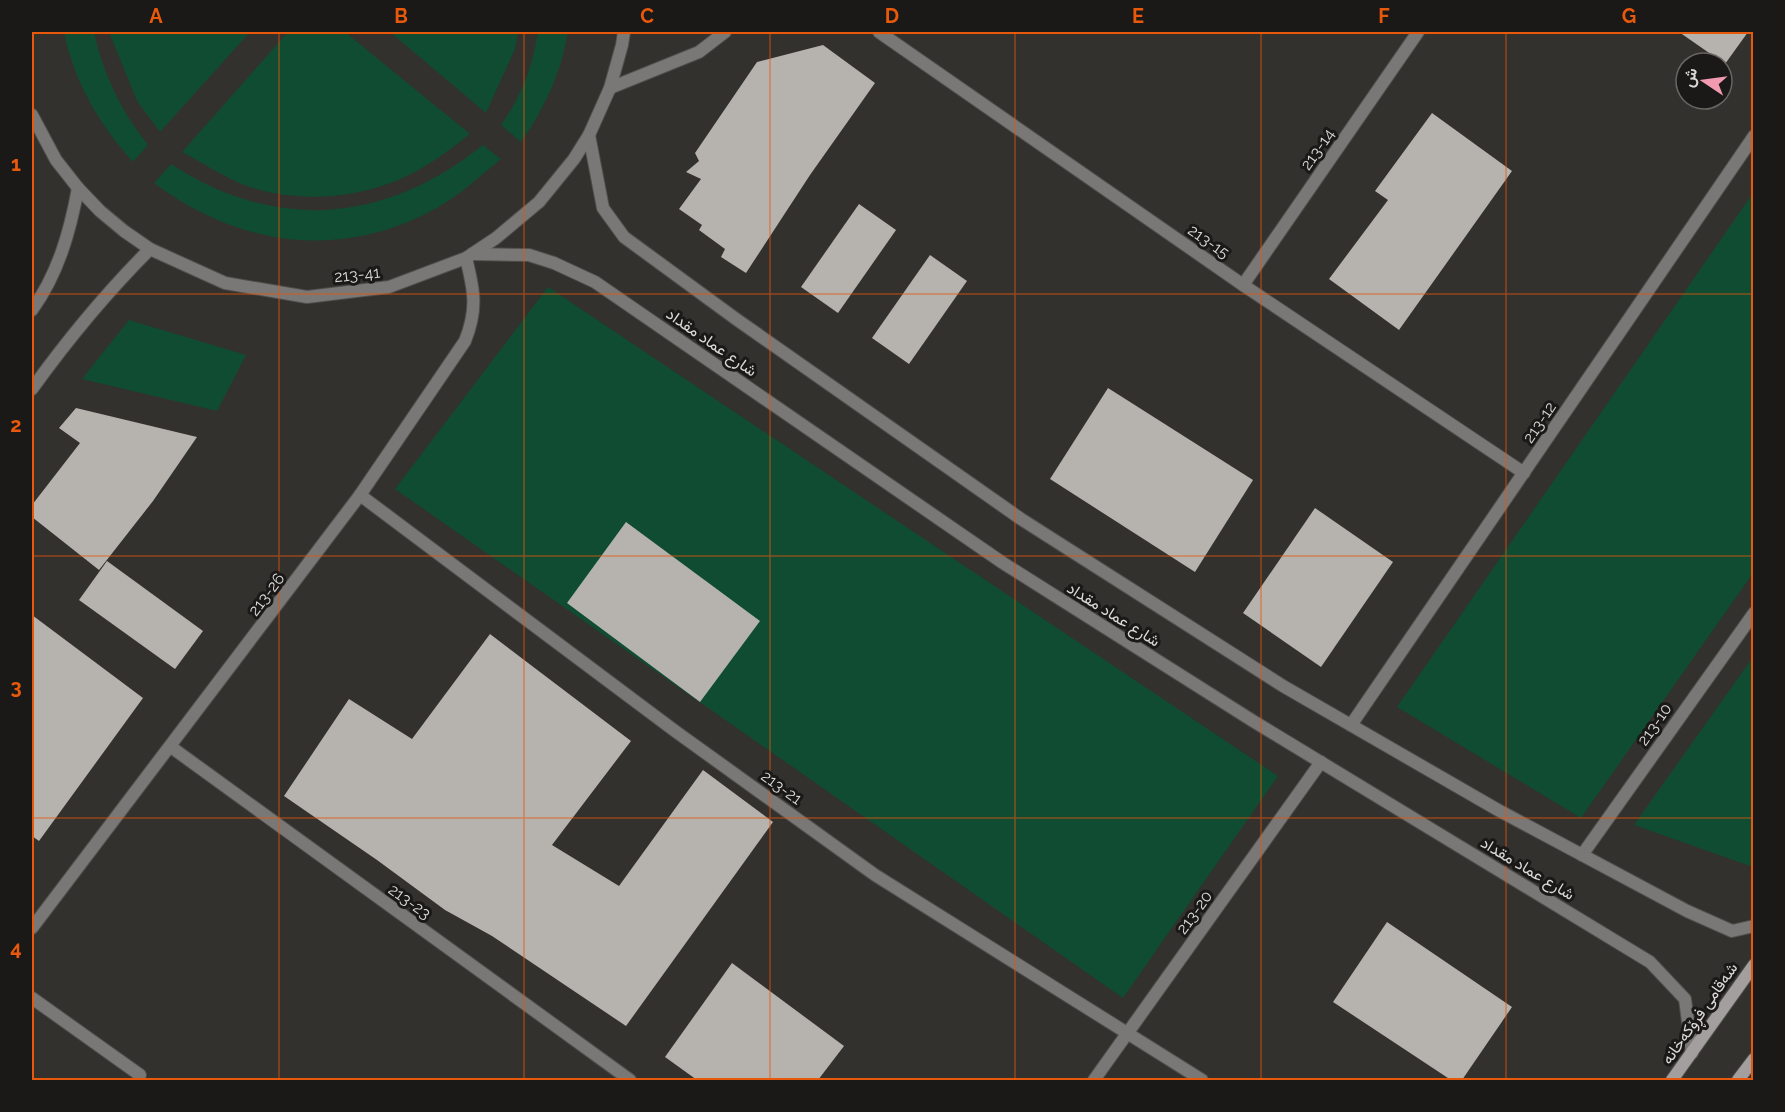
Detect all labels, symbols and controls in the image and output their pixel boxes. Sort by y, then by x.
text: A [149,4,163,28]
text: B [394,4,408,28]
text: C [640,4,654,28]
text: D [885,4,899,28]
text: E [1132,4,1144,28]
text: F [1378,4,1390,28]
text: G [1622,4,1636,28]
north arrow [1674,51,1734,111]
text: ش [1678,66,1701,89]
street label: 213-14 [1296,125,1339,174]
text: 1 [11,152,21,176]
street label: 213-15 [1184,220,1233,263]
street label: 213-41 [333,263,381,286]
street label: شارع عماد مقداد [662,304,761,382]
street label: 213-12 [1519,398,1560,446]
text: 2 [10,413,22,437]
street label: 213-26 [244,569,289,619]
street label: شارع عماد مقداد [1063,578,1164,652]
text: 3 [10,675,22,699]
street label: 213-10 [1633,700,1676,749]
street label: 213-21 [758,766,806,809]
street label: شارع عماد مقداد [1476,833,1578,906]
street label: 213-23 [385,880,434,923]
street label: 213-20 [1172,887,1216,938]
text: 4 [10,936,22,960]
street label: شەقامی فڕۆکەخانە [1657,959,1745,1070]

